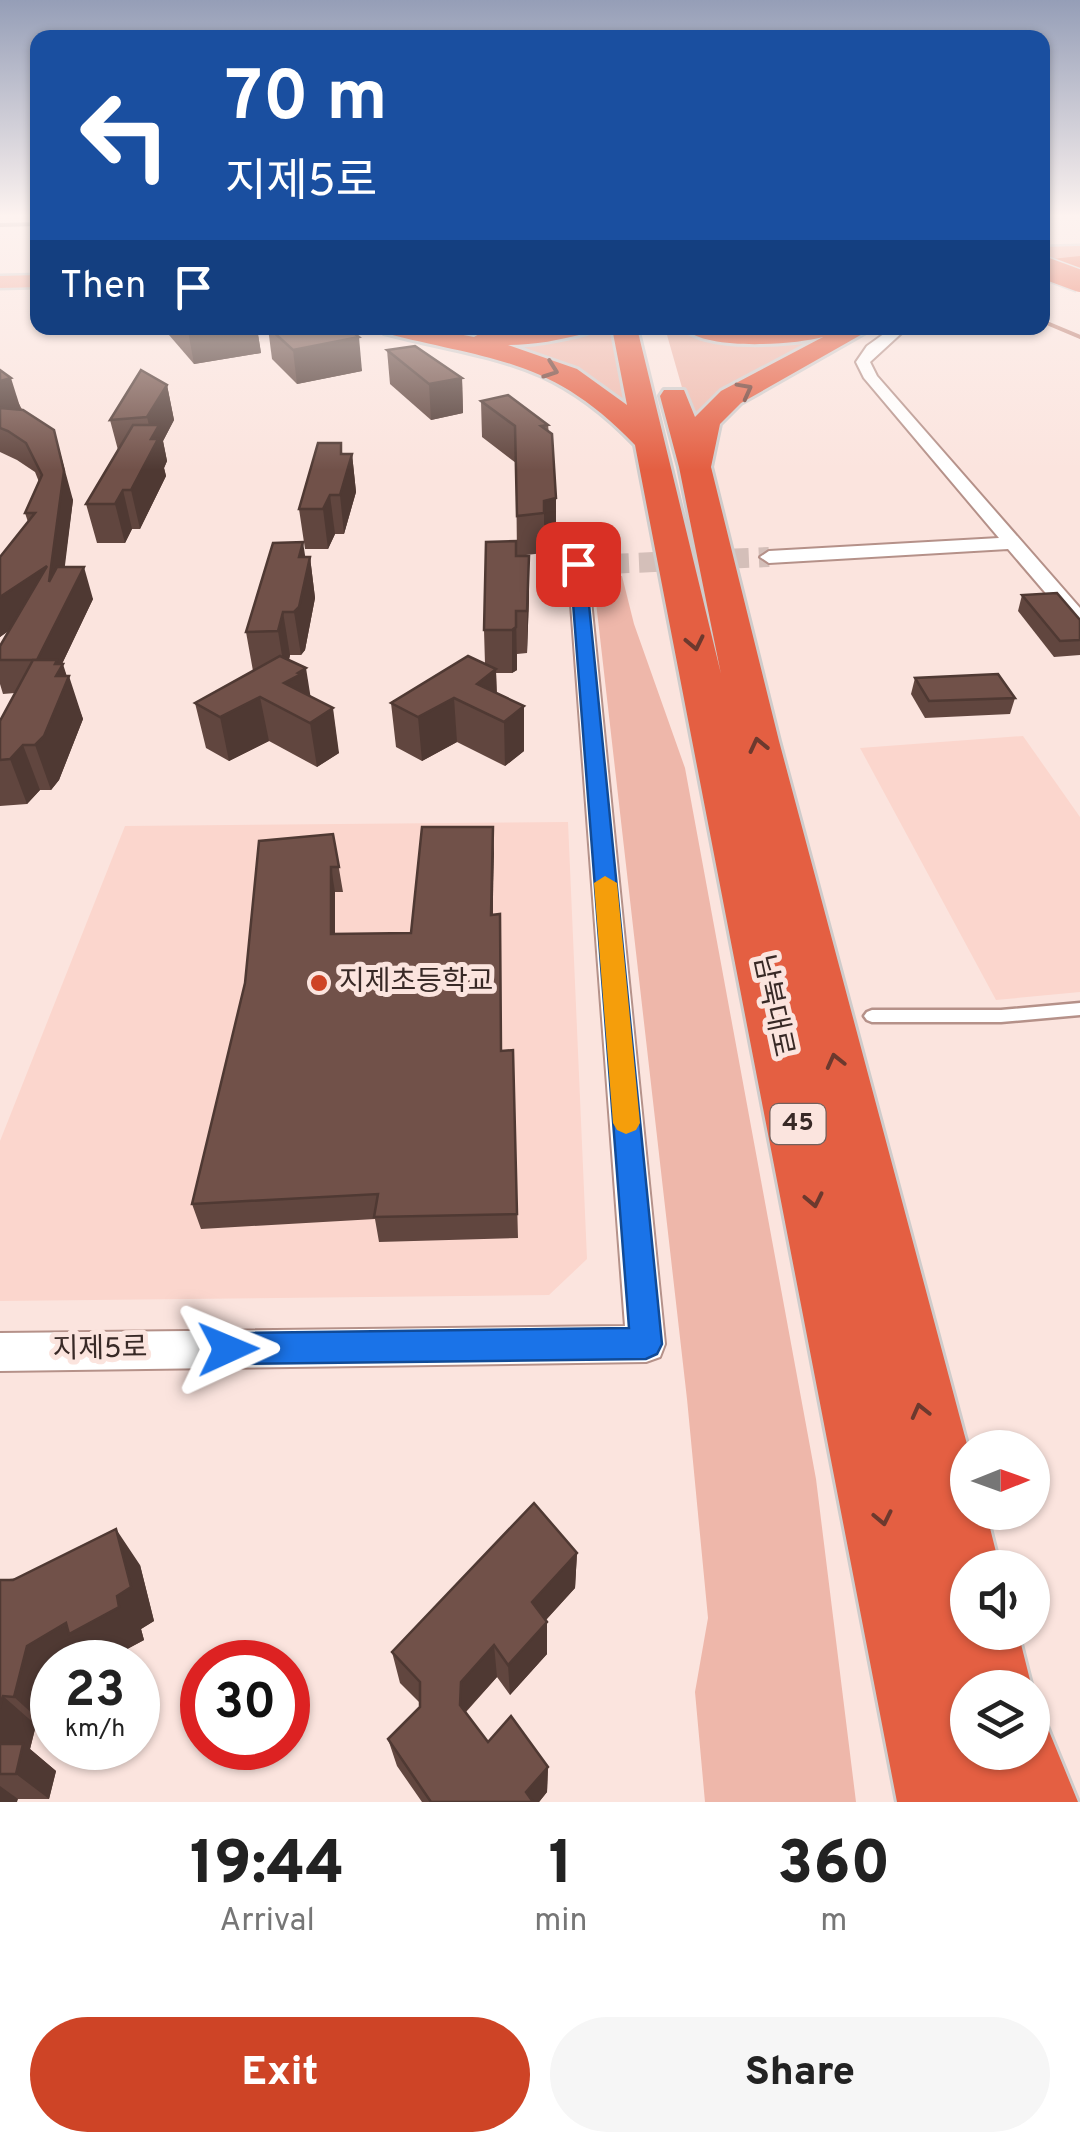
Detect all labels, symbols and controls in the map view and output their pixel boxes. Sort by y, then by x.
text: 70 m [225,56,388,145]
icon: left [60,70,190,200]
text: 지제5로 [225,155,377,212]
icon: arrive [166,260,221,315]
text: Then [60,263,146,312]
one-way arrow [542,358,559,378]
one-way arrow [735,382,753,402]
pin [536,522,621,607]
icon: arrive [551,537,606,592]
one-way arrow [683,634,704,651]
one-way arrow [749,737,770,754]
street label: 남북대로 [744,952,800,1060]
place label: 지제초등학교 [339,965,494,1001]
marker: 지제초등학교 [308,972,330,994]
one-way arrow [826,1053,847,1070]
road number: 45 [770,1104,826,1144]
one-way arrow [803,1191,824,1208]
position arrow [176,1297,280,1401]
street label: 지제5로 [52,1331,148,1369]
one-way arrow [911,1403,932,1420]
north arrow [950,1430,1050,1530]
map controls [950,1430,1050,1770]
one-way arrow [872,1509,893,1526]
button: sound [950,1550,1050,1650]
speed limit sign: 30 [180,1640,310,1770]
text: 23 [65,1661,125,1724]
button: layers [950,1670,1050,1770]
text: km/h [65,1714,125,1746]
text: 19:44 [190,1829,344,1905]
text: 1 [549,1829,573,1905]
text: 360 [777,1829,890,1905]
text: Arrival [219,1902,315,1942]
text: min [534,1902,588,1942]
text: m [820,1902,847,1942]
button: Exit [30,2017,530,2132]
button: Share [550,2017,1050,2132]

